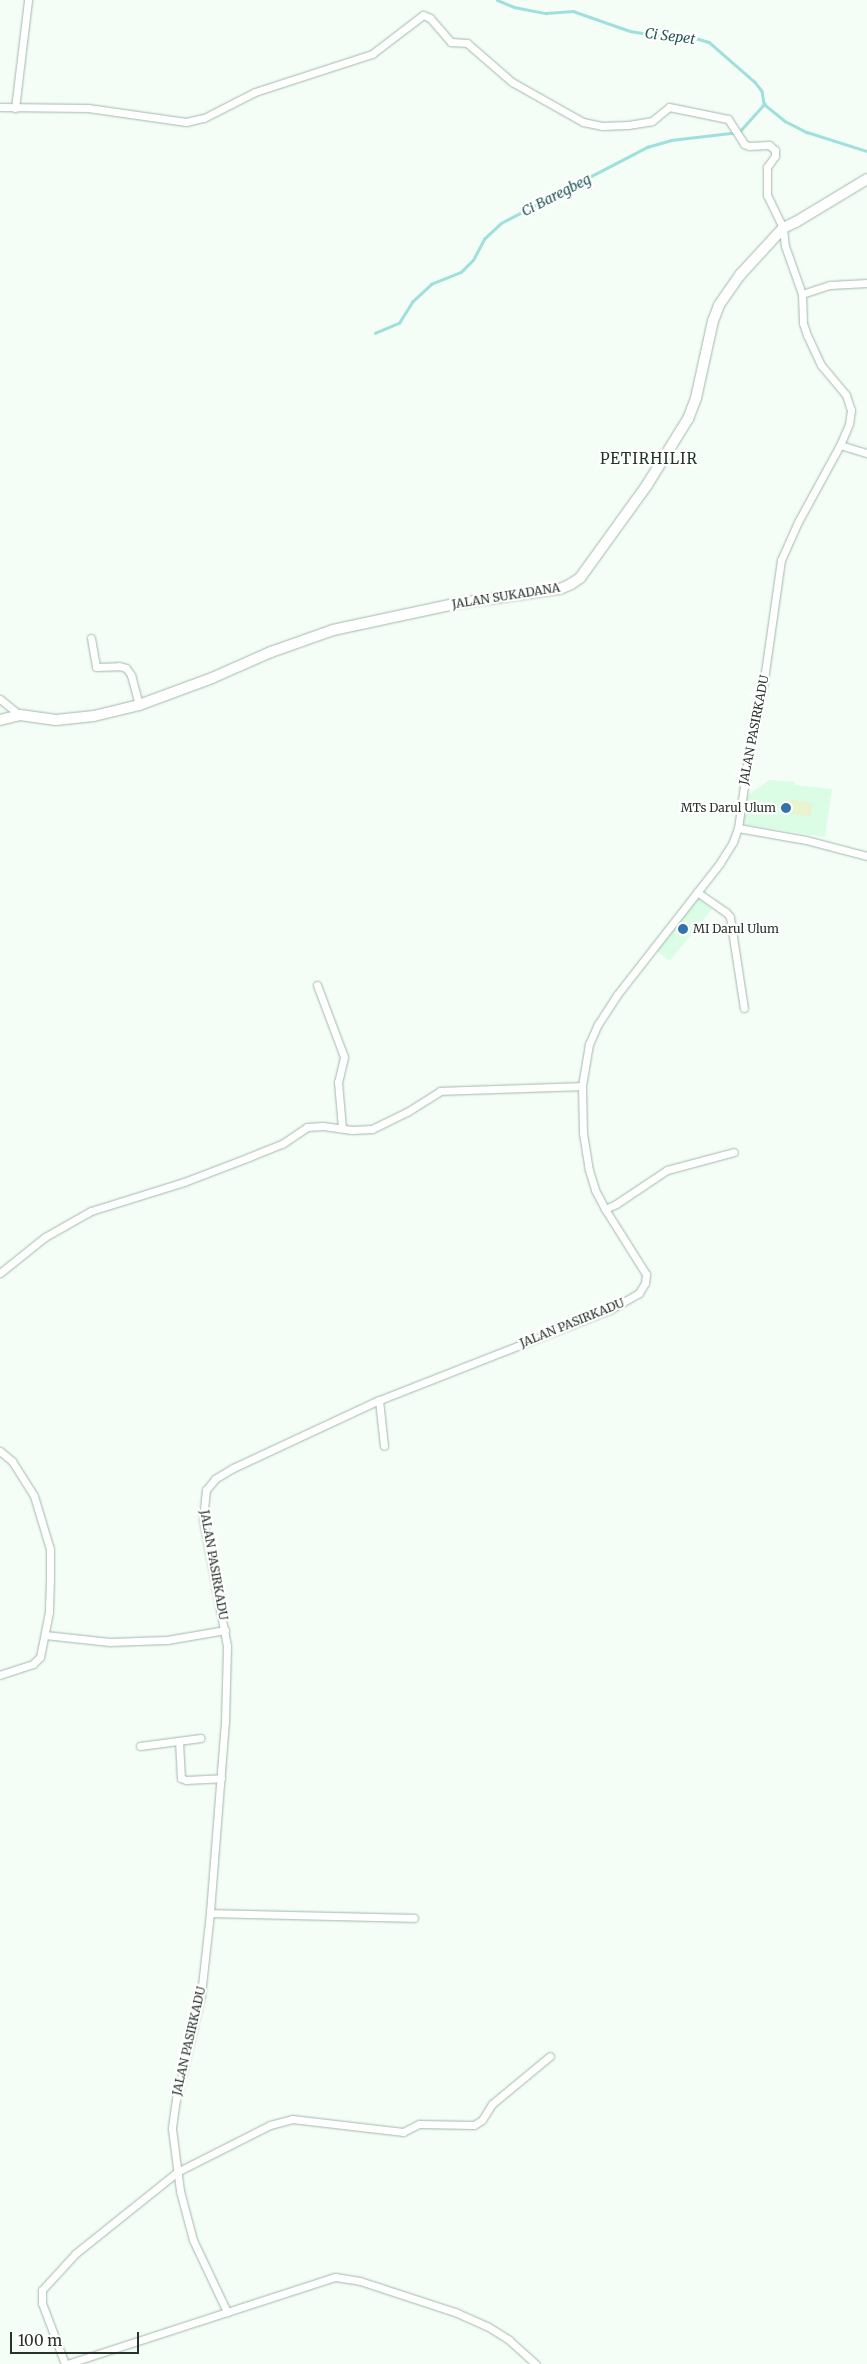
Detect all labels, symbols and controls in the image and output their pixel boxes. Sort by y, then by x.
water label: Ci Sepet [644,25,696,47]
water label: Ci Baregbeg [518,170,594,220]
district label: PETIRHILIR [599,450,699,468]
street label: JALAN SUKADANA [451,580,561,612]
street label: JALAN PASIRKADU [736,674,772,786]
place label: MTs Darul Ulum [681,801,776,815]
marker: MTs Darul Ulum [780,802,792,814]
place label: MI Darul Ulum [693,922,779,936]
marker: MI Darul Ulum [677,923,689,935]
street label: JALAN PASIRKADU [518,1295,626,1351]
street label: JALAN PASIRKADU [197,1509,231,1621]
street label: JALAN PASIRKADU [169,1985,209,2097]
scale bar [12,2322,141,2354]
text: 100 m [18,2331,62,2350]

